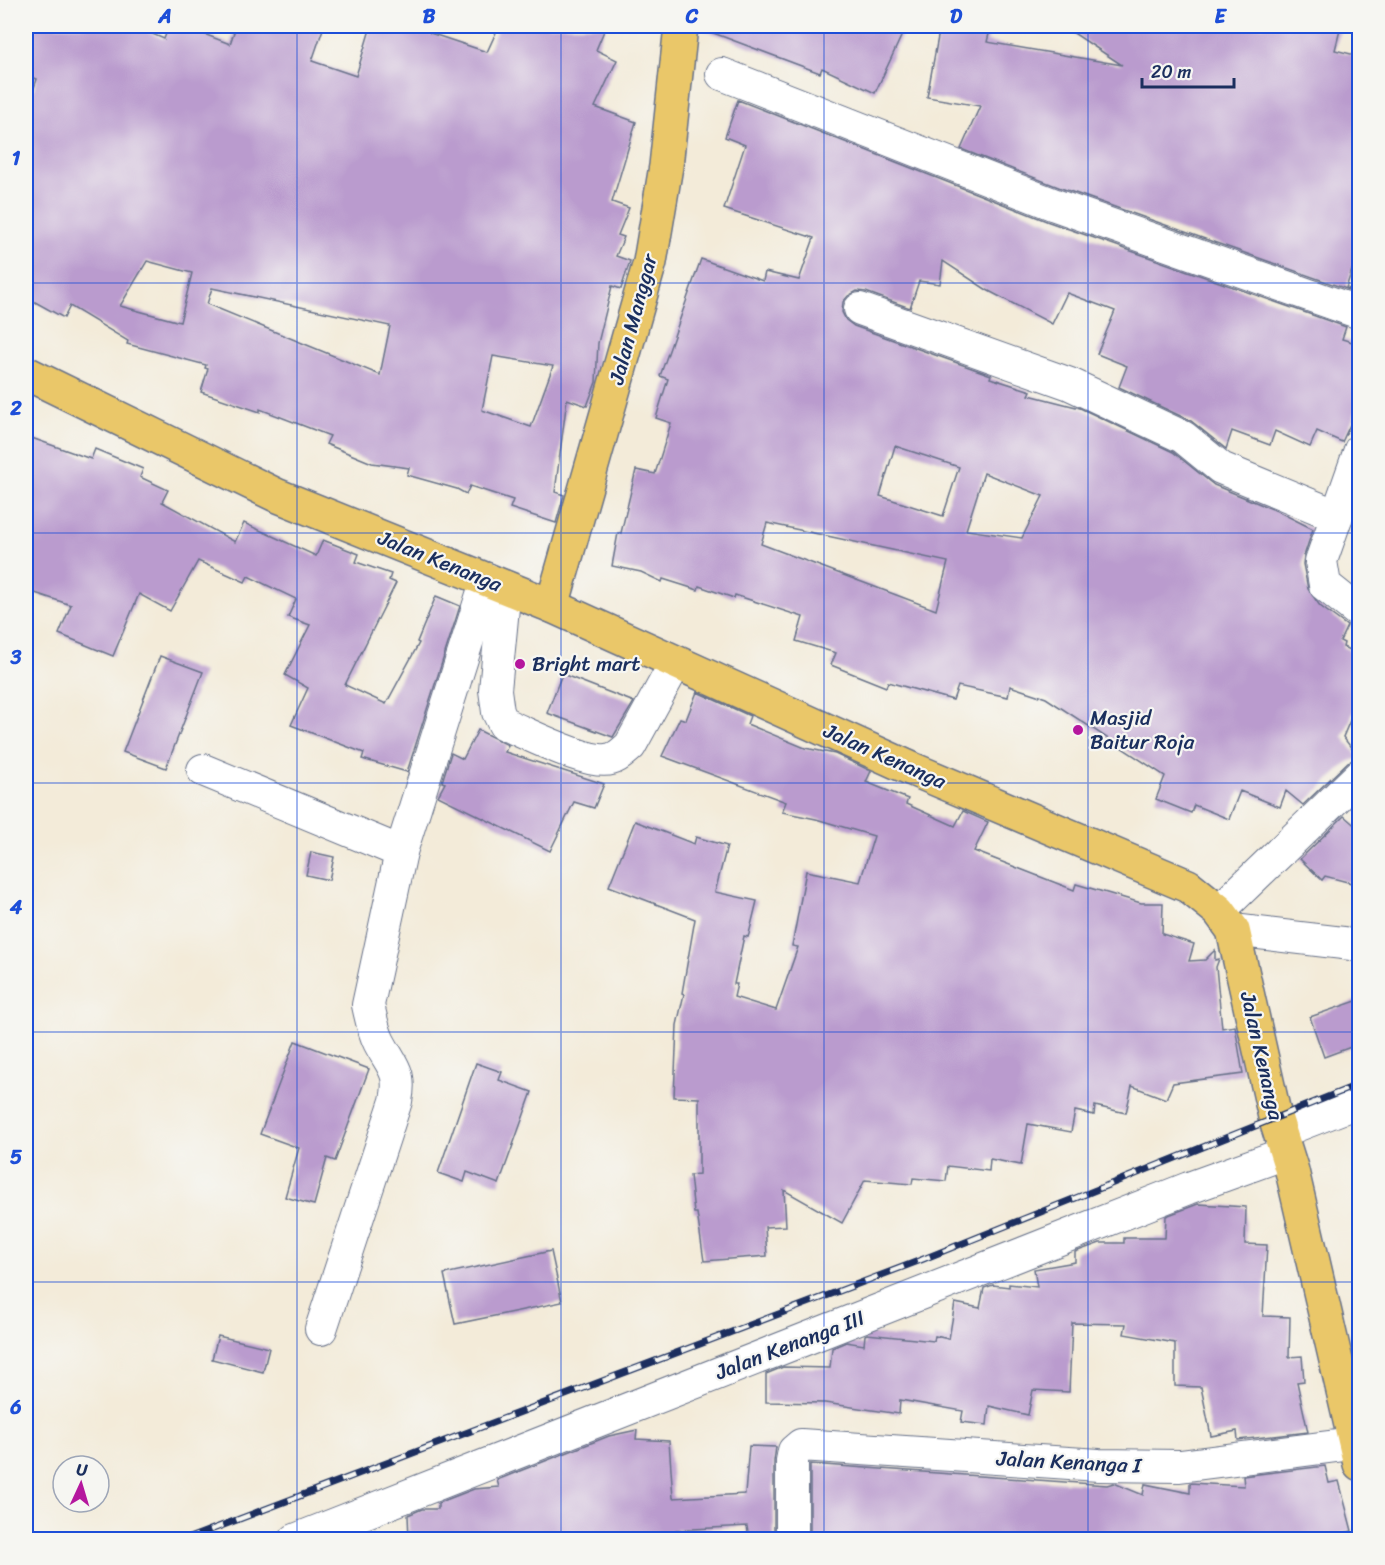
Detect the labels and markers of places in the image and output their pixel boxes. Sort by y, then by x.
place label: Bright mart [532,645,640,683]
marker: Bright mart [513,657,527,671]
place label: Masjid Baitur Roja [1090,699,1195,761]
marker: Masjid Baitur Roja [1071,723,1085,737]

